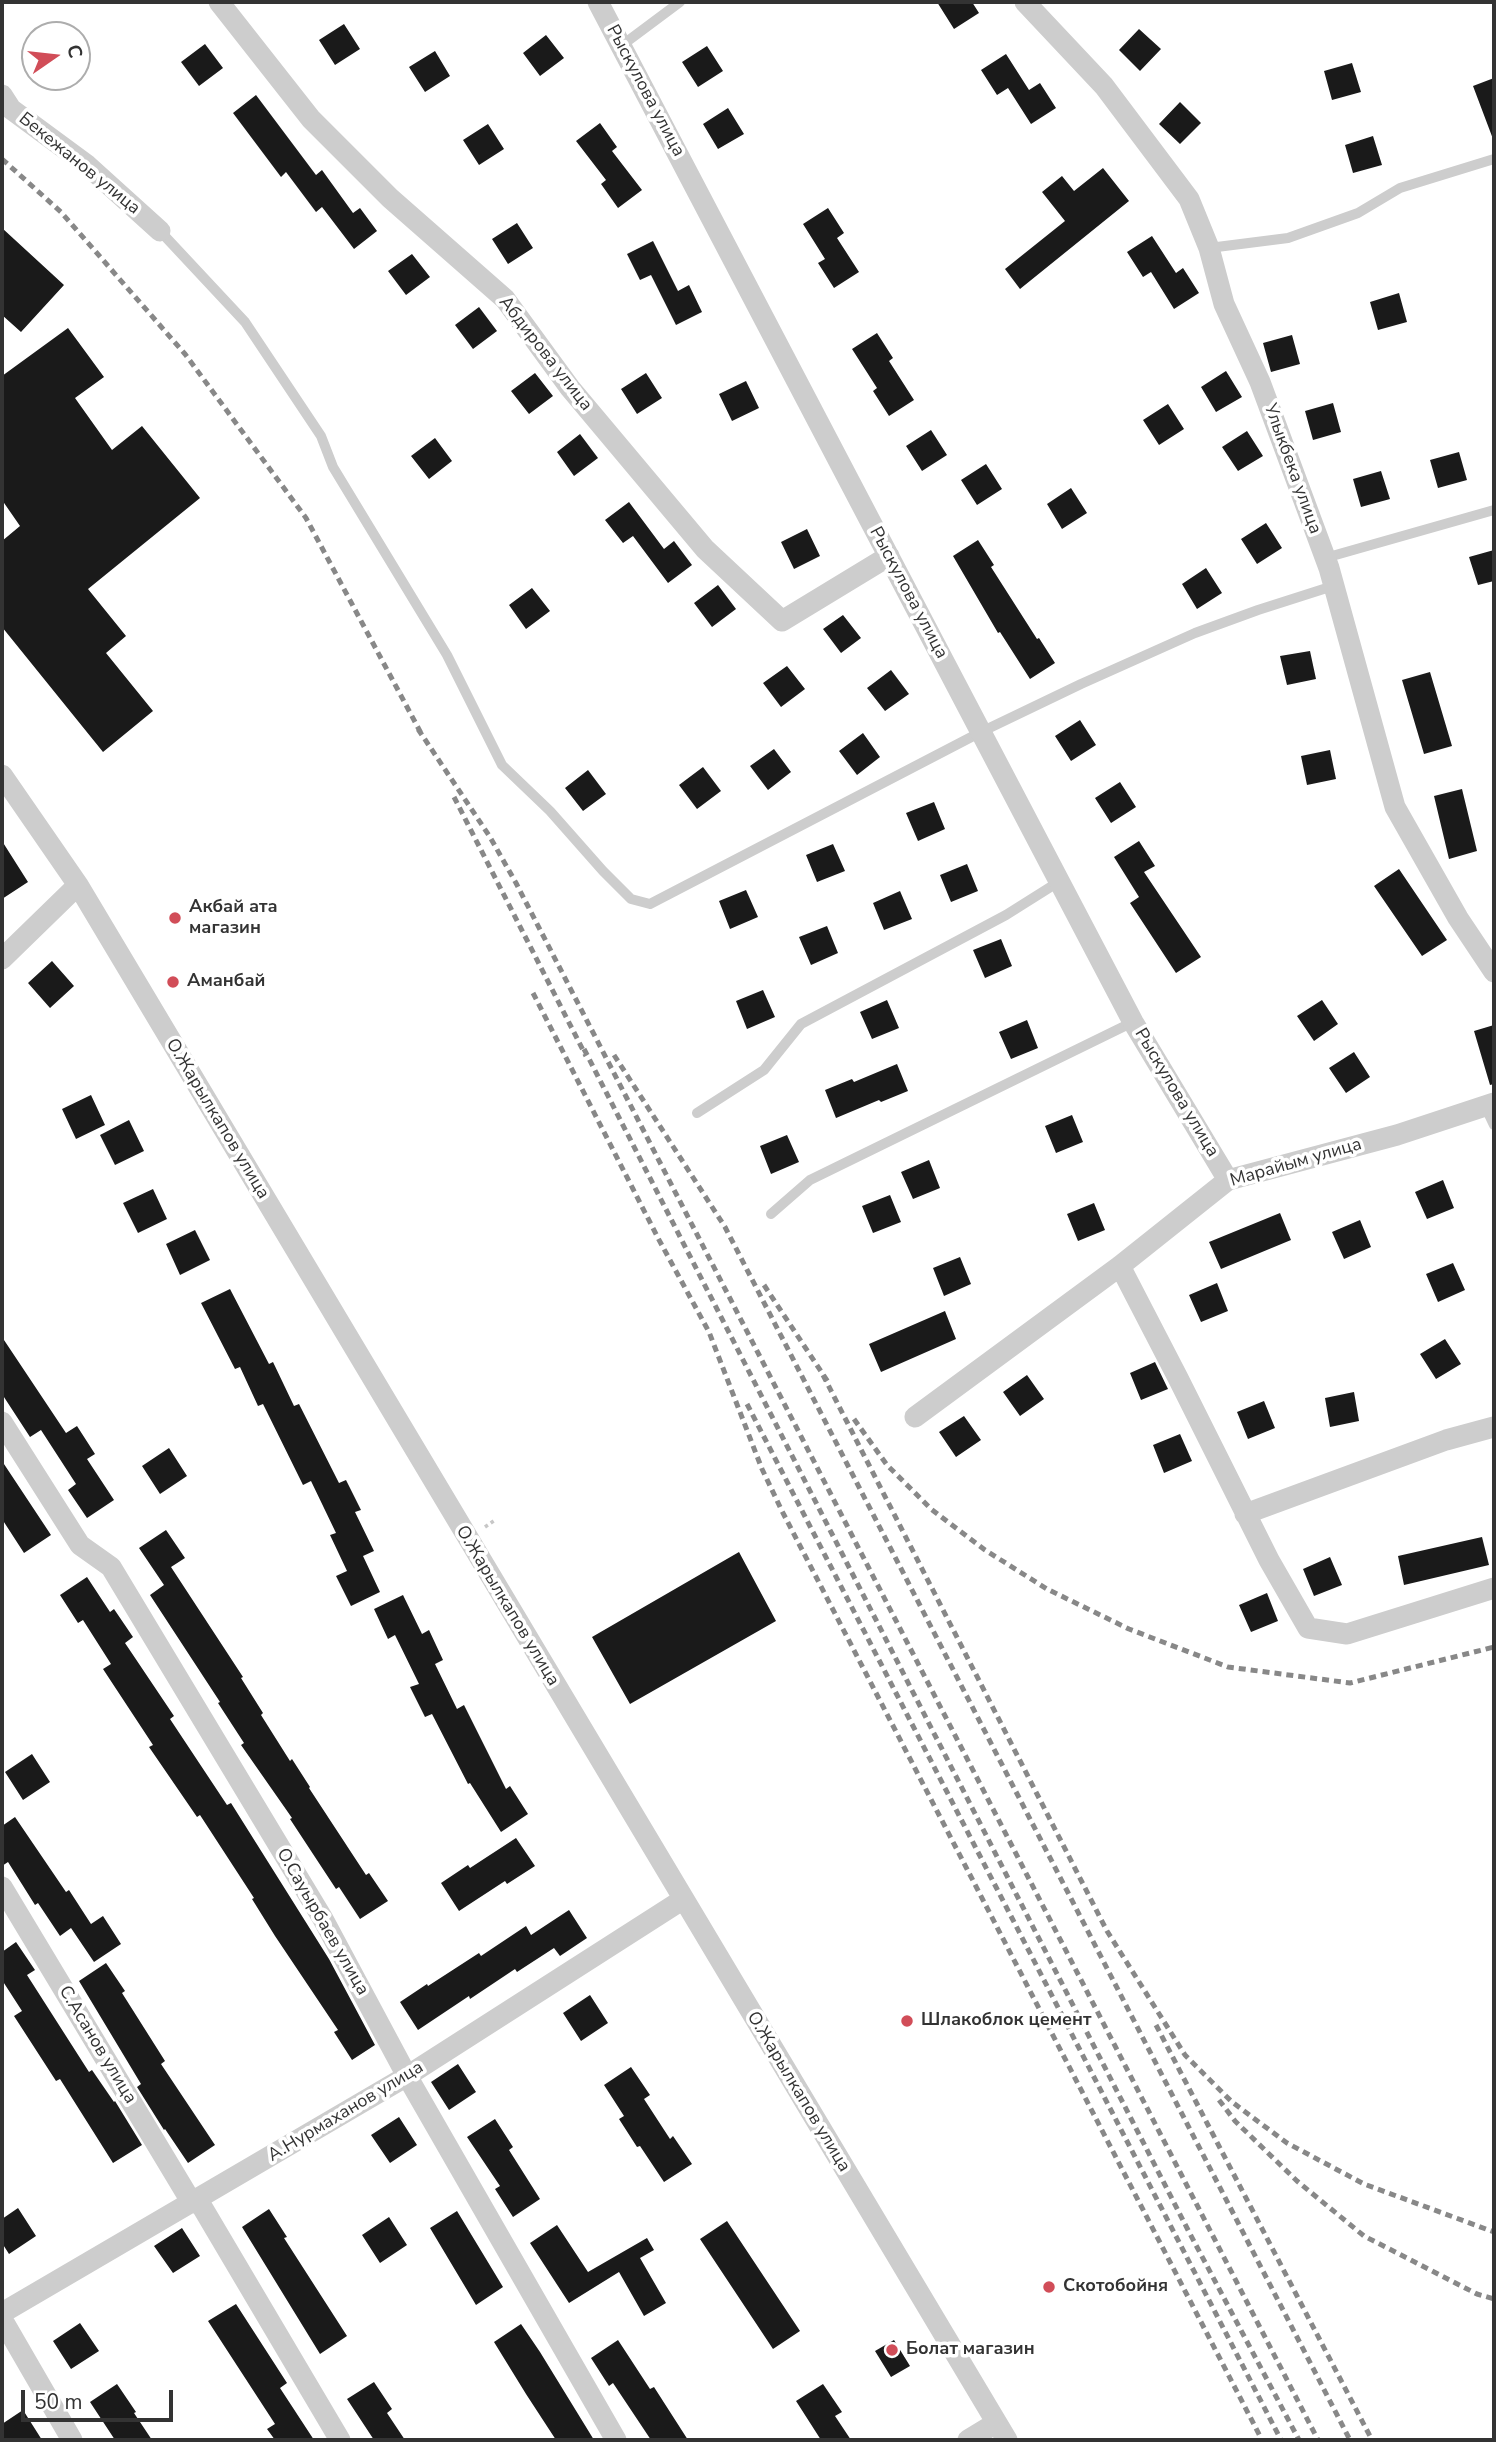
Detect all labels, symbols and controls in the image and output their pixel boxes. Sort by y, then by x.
north arrow [21,21,91,91]
street label: Рыскулова улица [601,21,689,161]
text: С [60,42,89,61]
street label: Бекежанов улица [14,108,144,220]
street label: Абдирова улица [494,292,596,416]
street label: Улыкбека улица [1258,401,1326,537]
street label: Рыскулова улица [864,523,952,663]
place label: Акбай ата магазин [189,897,278,940]
marker: Акбай ата магазин [167,910,183,926]
place label: Аманбай [187,971,265,993]
marker: Аманбай [165,974,181,990]
street label: Рыскулова улица [1129,1025,1223,1161]
street label: О.Жарылкапов улица [161,1035,273,1203]
street label: Марайым улица [1228,1134,1364,1192]
street label: О.Жарылкапов улица [451,1522,563,1690]
street label: О.Сауырбаев улица [271,1845,373,1999]
street label: С.Асанов улица [53,1982,141,2108]
street label: О.Жарылкапов улица [742,2008,854,2176]
place label: Шлакоблок цемент [921,2010,1092,2032]
marker: Шлакоблок цемент [899,2013,915,2029]
street label: А.Нурмаханов улица [264,2057,428,2167]
place label: Скотобойня [1063,2276,1168,2298]
marker: Скотобойня [1041,2279,1057,2295]
place label: Болат магазин [906,2339,1035,2361]
marker: Болат магазин [884,2342,900,2358]
scale bar [24,2376,177,2420]
text: 50 m [34,2388,83,2416]

